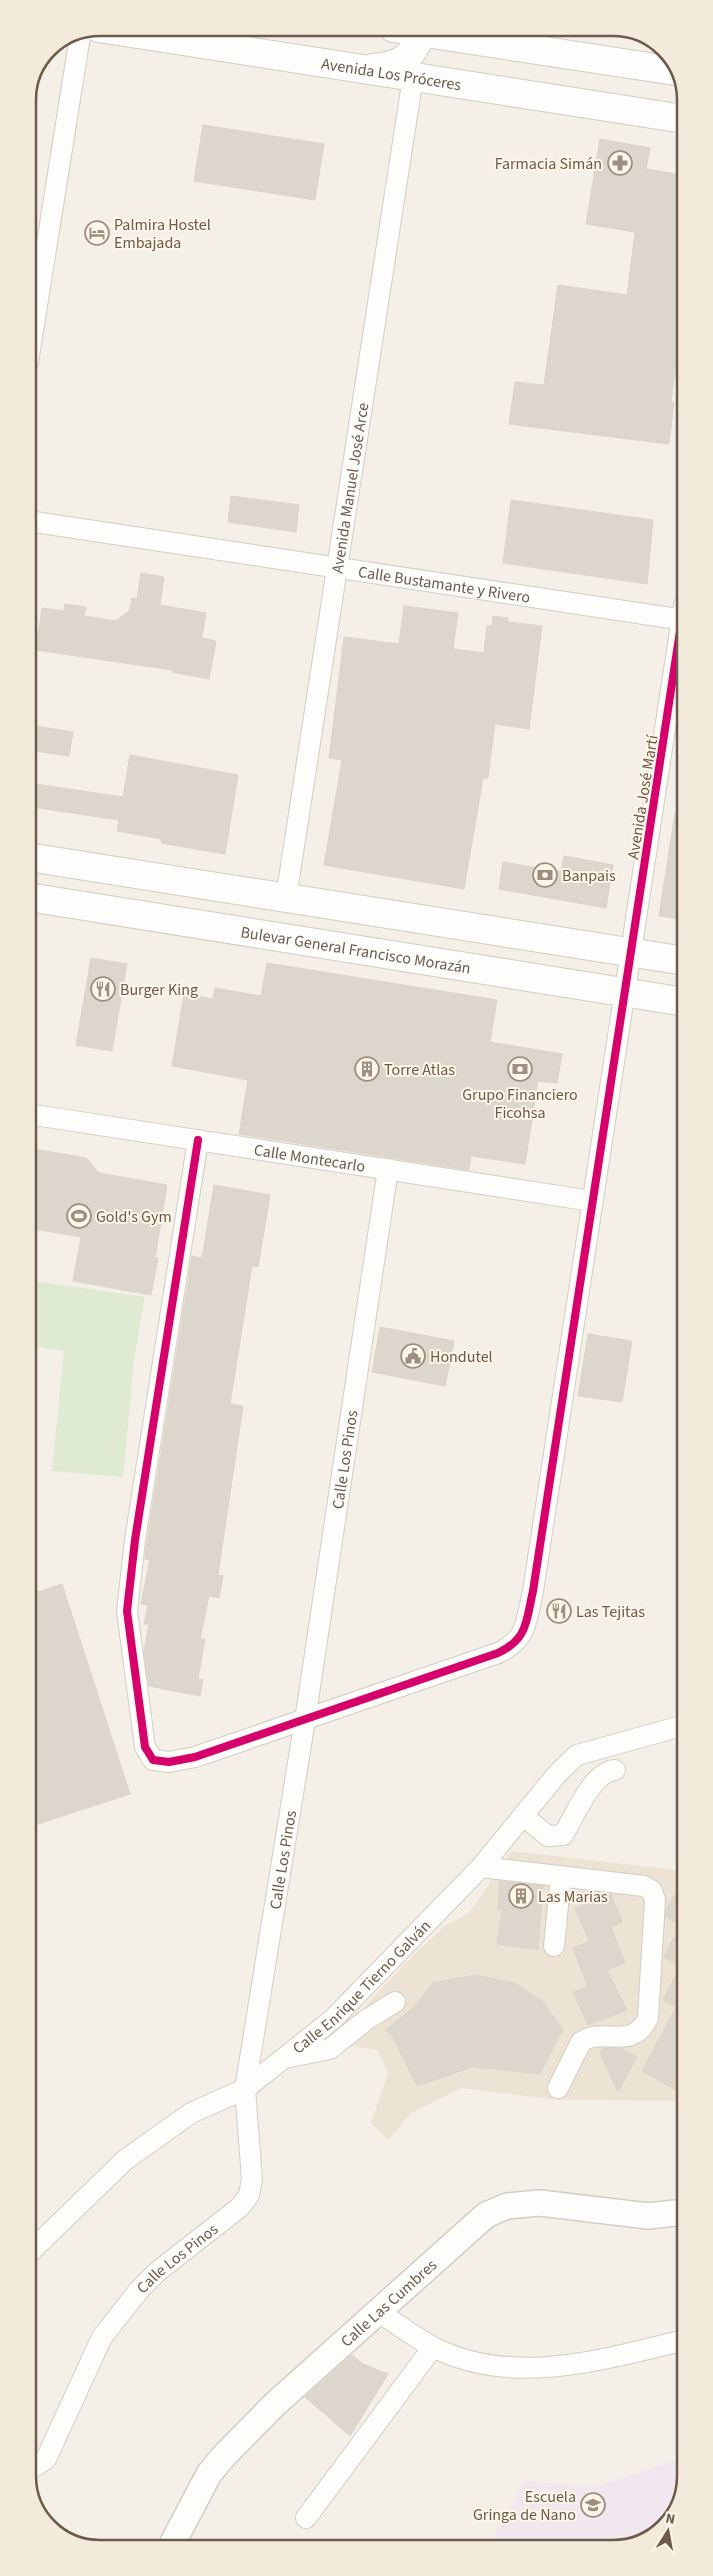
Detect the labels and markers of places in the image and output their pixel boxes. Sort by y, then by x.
pharmacy icon: Farmacia Simán [607,150,633,176]
place label: Farmacia Simán [495,153,602,175]
place label: Palmira Hostel Embajada [114,214,211,254]
hotel icon: Palmira Hostel Embajada [84,220,110,246]
bank icon: Banpais [532,862,558,888]
place label: Banpais [562,865,616,887]
restaurant icon: Burger King [90,976,116,1002]
place label: Burger King [120,979,198,1001]
building icon: Torre Atlas [354,1056,380,1082]
bank icon: Grupo Financiero Ficohsa [507,1056,533,1082]
place label: Torre Atlas [384,1059,455,1081]
place label: Grupo Financiero Ficohsa [462,1084,578,1124]
sports icon: Gold's Gym [66,1203,92,1229]
place label: Gold's Gym [96,1206,172,1228]
public building icon: Hondutel [400,1343,426,1369]
place label: Hondutel [430,1346,493,1368]
restaurant icon: Las Tejitas [546,1598,572,1624]
place label: Las Tejitas [576,1601,645,1623]
building icon: Las Marias [508,1883,534,1909]
place label: Las Marias [538,1886,608,1908]
place label: Escuela Gringa de Nano [473,2486,576,2526]
school or university icon: Escuela Gringa de Nano [580,2492,606,2518]

